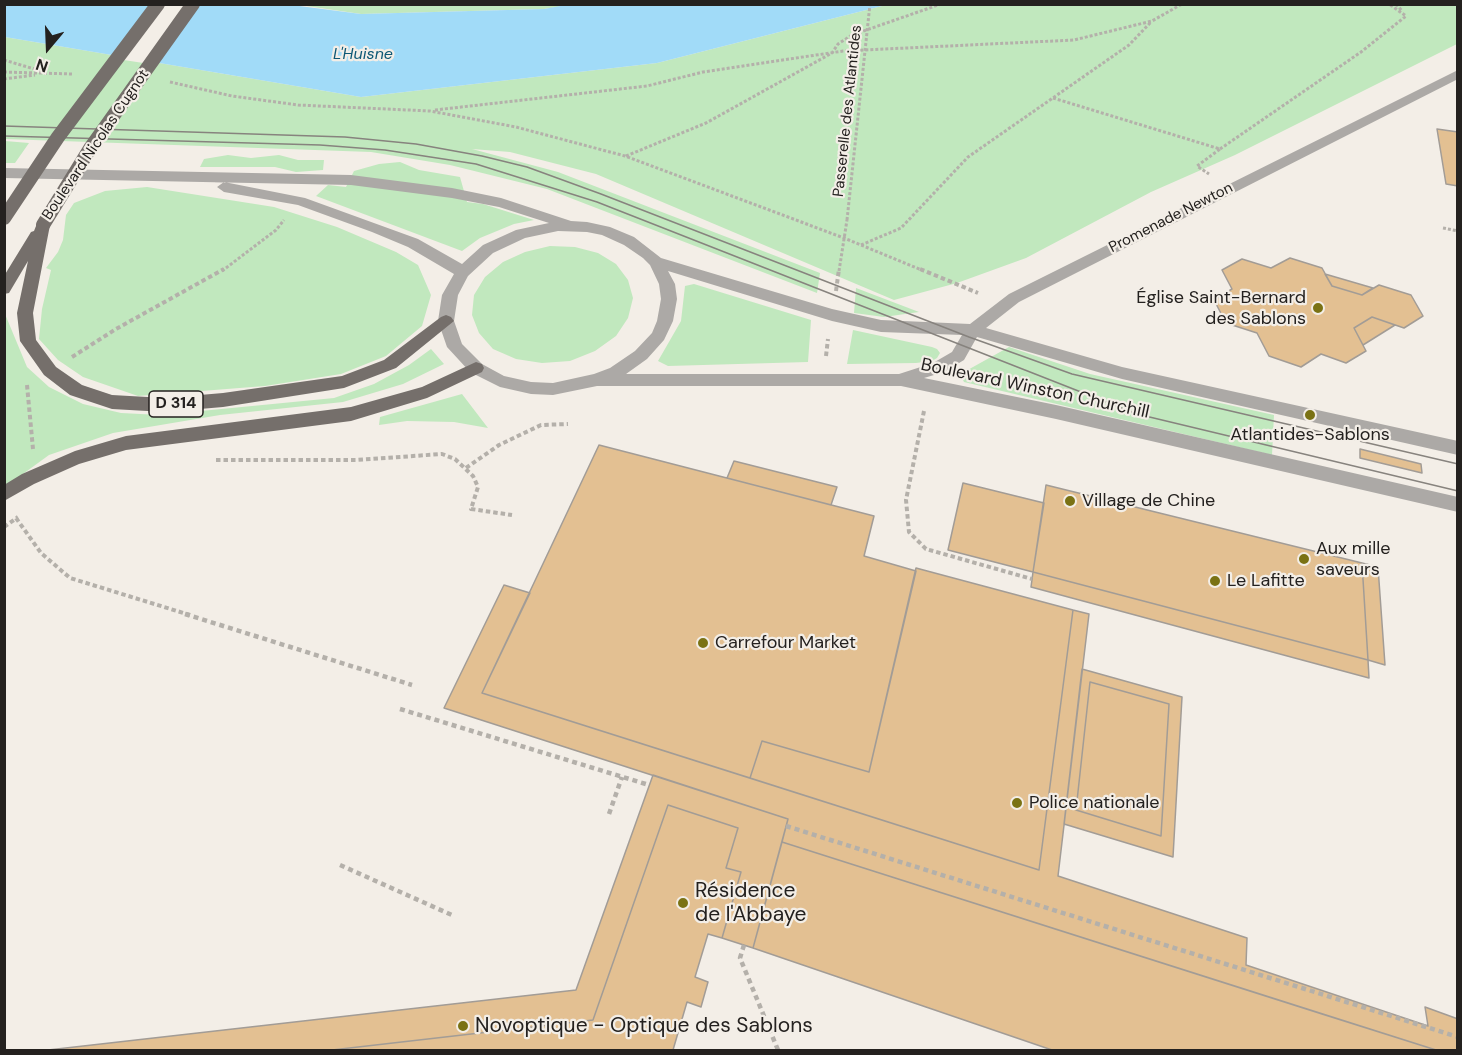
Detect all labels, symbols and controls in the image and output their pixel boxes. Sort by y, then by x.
north arrow [18,18,78,78]
street label: Passerelle des Atlantides [830,24,866,198]
water label: L'Huisne [333,45,393,65]
street label: Boulevard Nicolas Cugnot [39,66,153,224]
street label: Promenade Newton [1106,179,1236,257]
place label: Église Saint-Bernard des Sablons [1136,287,1306,330]
marker: Église Saint-Bernard des Sablons [1311,301,1325,315]
street label: Boulevard Winston Churchill [919,354,1151,424]
road number: D 314 [149,391,203,417]
marker: Atlantides-Sablons [1303,408,1317,422]
place label: Atlantides-Sablons [1230,424,1390,446]
place label: Village de Chine [1082,490,1215,512]
marker: Village de Chine [1063,494,1077,508]
place label: Aux mille saveurs [1316,538,1390,580]
marker: Aux mille saveurs [1297,552,1311,566]
place label: Le Lafitte [1227,570,1305,592]
marker: Le Lafitte [1208,574,1222,588]
place label: Carrefour Market [715,632,856,654]
marker: Carrefour Market [696,636,710,650]
place label: Police nationale [1029,792,1160,814]
marker: Police nationale [1010,796,1024,810]
place label: Résidence de l'Abbaye [695,878,806,928]
marker: Résidence de l'Abbaye [676,896,690,910]
place label: Novoptique - Optique des Sablons [475,1013,813,1039]
marker: Novoptique - Optique des Sablons [456,1019,470,1033]

